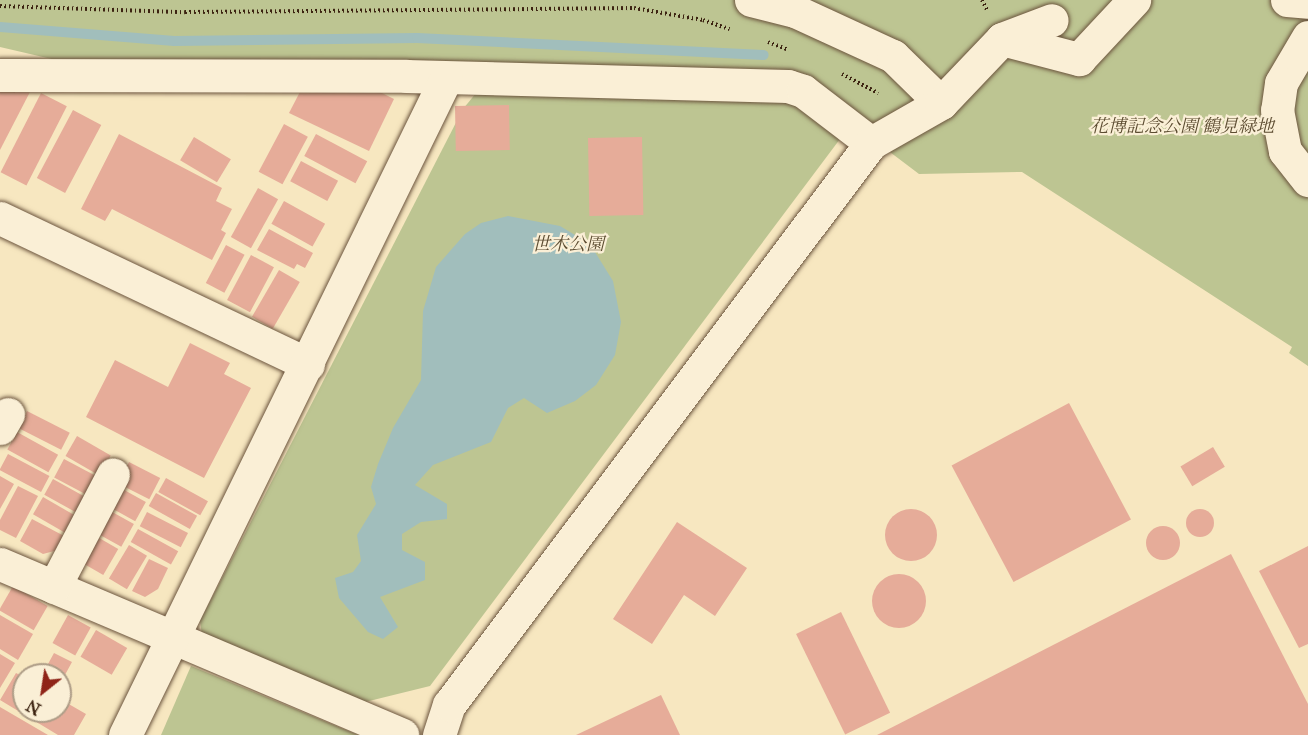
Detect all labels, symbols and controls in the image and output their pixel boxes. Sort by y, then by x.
park label: 花博記念公園 鶴見緑地 [1090,115,1274,137]
park label: 世木公園 [532,233,604,255]
north arrow [12,663,72,723]
text: N [23,696,44,719]

